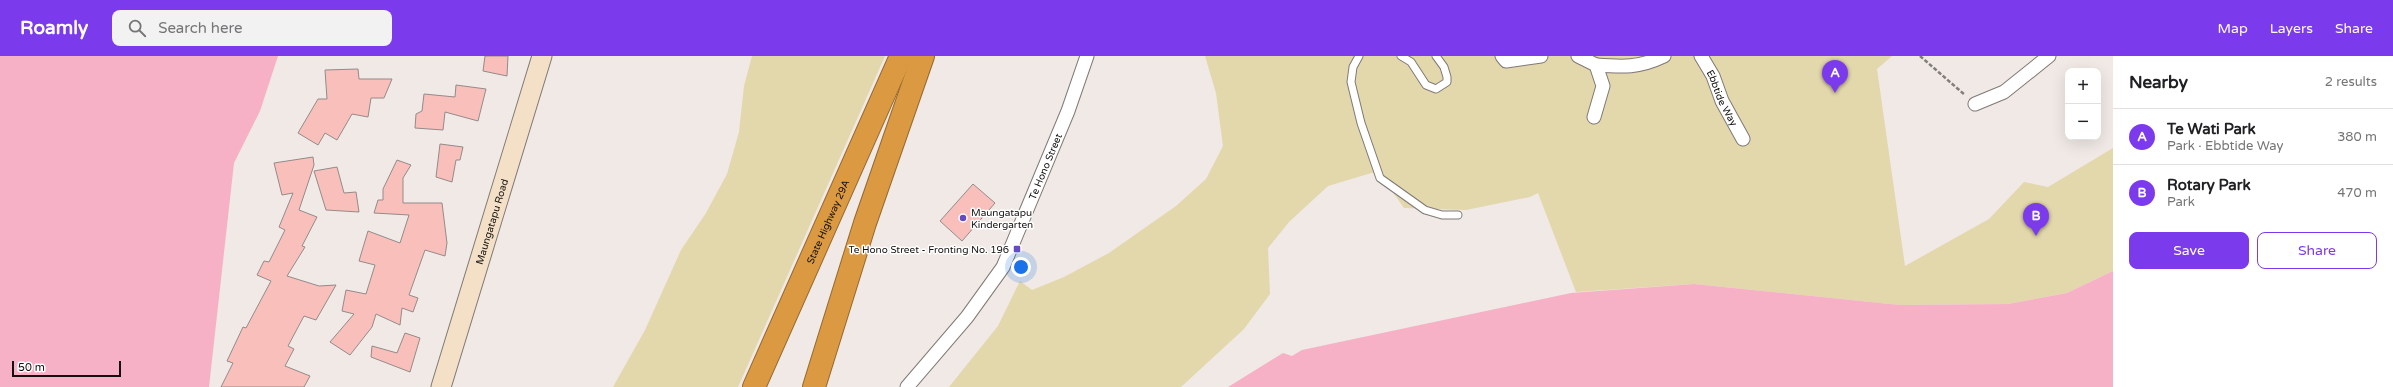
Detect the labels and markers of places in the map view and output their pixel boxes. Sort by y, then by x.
pin: A [1822,60,1848,93]
pin: B [2023,203,2049,236]
place label: Maungatapu Kindergarten [971,207,1033,231]
marker: Maungatapu Kindergarten [958,213,968,223]
place label: Te Hono Street - Fronting No. 196 [848,244,1009,256]
marker: Te Hono Street - Fronting No. 196 [1012,244,1022,254]

